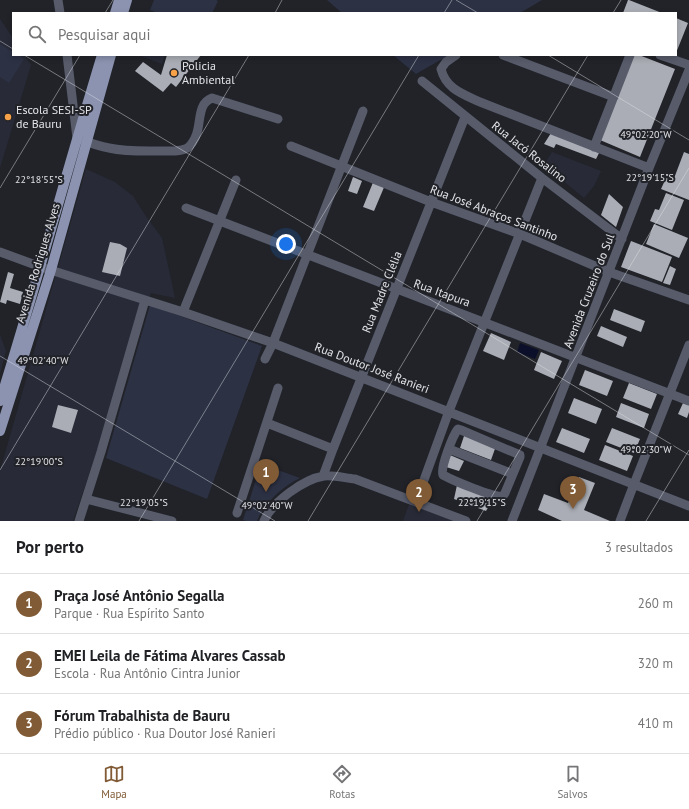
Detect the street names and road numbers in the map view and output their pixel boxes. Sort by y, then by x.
street label: Rua Jacó Rosalino [489,118,570,185]
street label: Rua José Abraços Santinho [428,181,560,244]
street label: Avenida Rodrigues Alves [12,201,63,325]
street label: Avenida Cruzeiro do Sul [560,231,617,350]
street label: Rua Madre Clélia [358,249,405,335]
street label: Rua Itapura [412,275,473,310]
street label: Rua Doutor José Ranieri [313,339,432,396]

